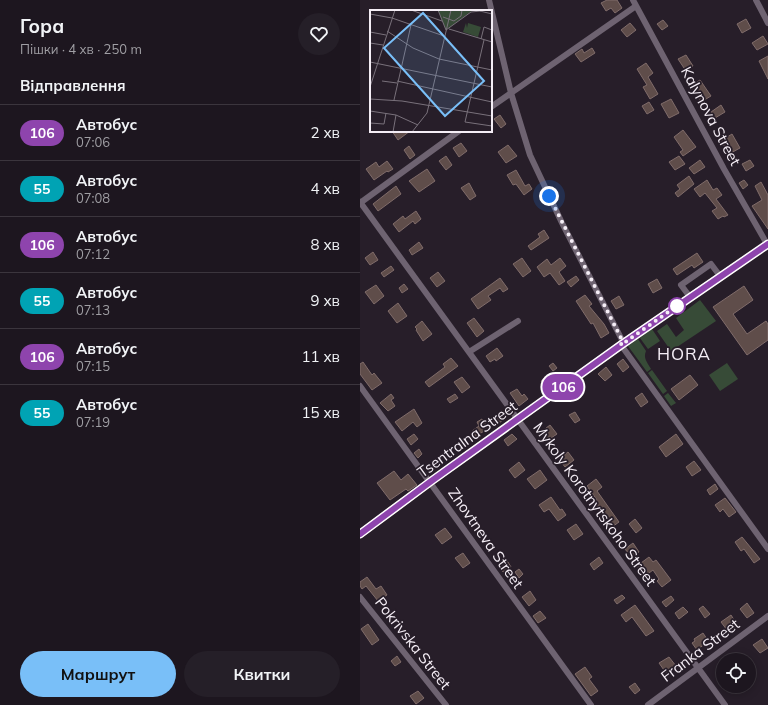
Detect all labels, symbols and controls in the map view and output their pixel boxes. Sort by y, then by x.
inset map [370,10,492,132]
button: heart [298,13,340,55]
text: Гора [20,14,64,38]
text: Пішки · 4 хв · 250 m [20,41,142,57]
street label: Kalynova Street [677,63,745,169]
text: Відправлення [20,76,126,95]
text: Автобус [76,115,137,134]
text: 2 хв [311,123,340,142]
text: 106 [29,124,55,142]
text: 07:06 [76,134,110,150]
text: Автобус [76,171,137,190]
text: 4 хв [311,179,340,198]
text: 55 [34,180,50,198]
your location [539,186,559,206]
text: 07:08 [76,190,110,206]
text: Автобус [76,227,137,246]
text: 8 хв [311,235,340,254]
text: 106 [29,236,55,254]
text: 07:12 [76,246,110,262]
text: Автобус [76,283,137,302]
text: 9 хв [311,291,340,310]
text: 55 [34,292,50,310]
unlabelled marker [668,297,686,315]
text: 07:13 [76,302,110,318]
text: Автобус [76,339,137,358]
district label: HORA [657,343,711,364]
text: 11 хв [302,347,340,366]
text: 106 [29,348,55,366]
text: 07:15 [76,358,110,374]
line badge: 106 [540,374,586,400]
text: 106 [550,378,576,396]
text: Автобус [76,395,137,414]
street label: Tsentralna Street [413,396,521,482]
text: 15 хв [302,403,340,422]
text: 55 [34,404,50,422]
text: 07:19 [76,414,110,430]
street label: Mykoly Korotnytskoho Street [529,418,661,590]
street label: Zhovtneva Street [444,484,528,592]
street label: Pokrivska Street [371,593,455,693]
street label: Franka Street [657,614,743,686]
button: Маршрут [20,651,176,697]
button: Квитки [184,651,340,697]
map controls [716,653,756,693]
button: locate [716,653,756,693]

